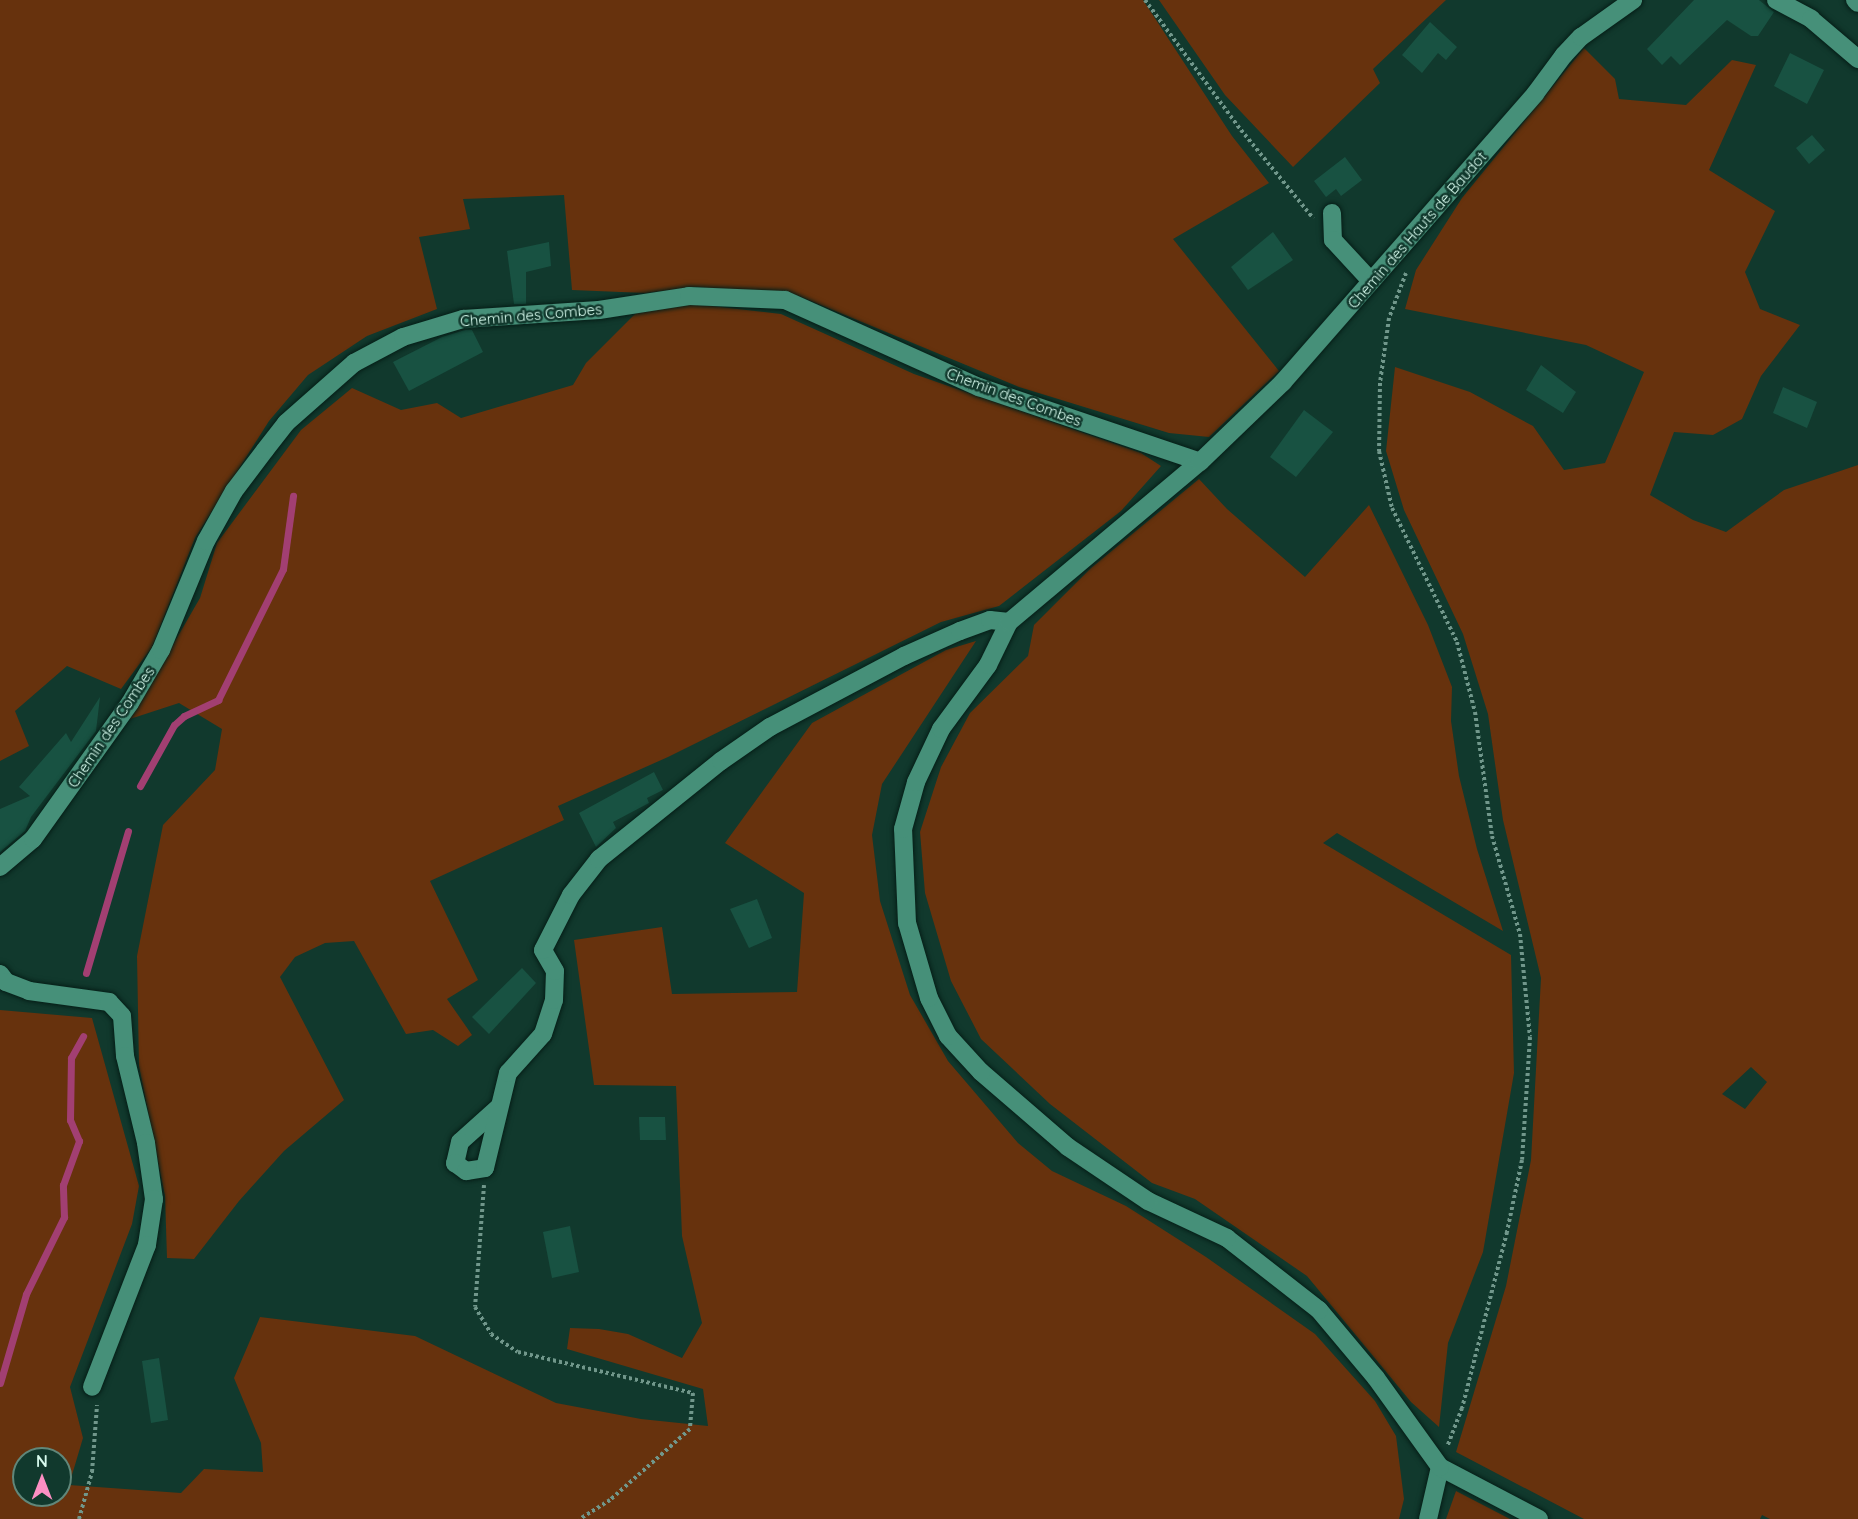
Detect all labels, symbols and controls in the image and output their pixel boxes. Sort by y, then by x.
street label: Chemin des Hauts de Baudot [1344,148,1490,312]
street label: Chemin des Combes [459,300,603,330]
street label: Chemin des Combes [944,364,1084,430]
street label: Chemin des Combes [64,663,158,791]
north arrow [12,1447,72,1507]
text: N [36,1451,48,1471]

